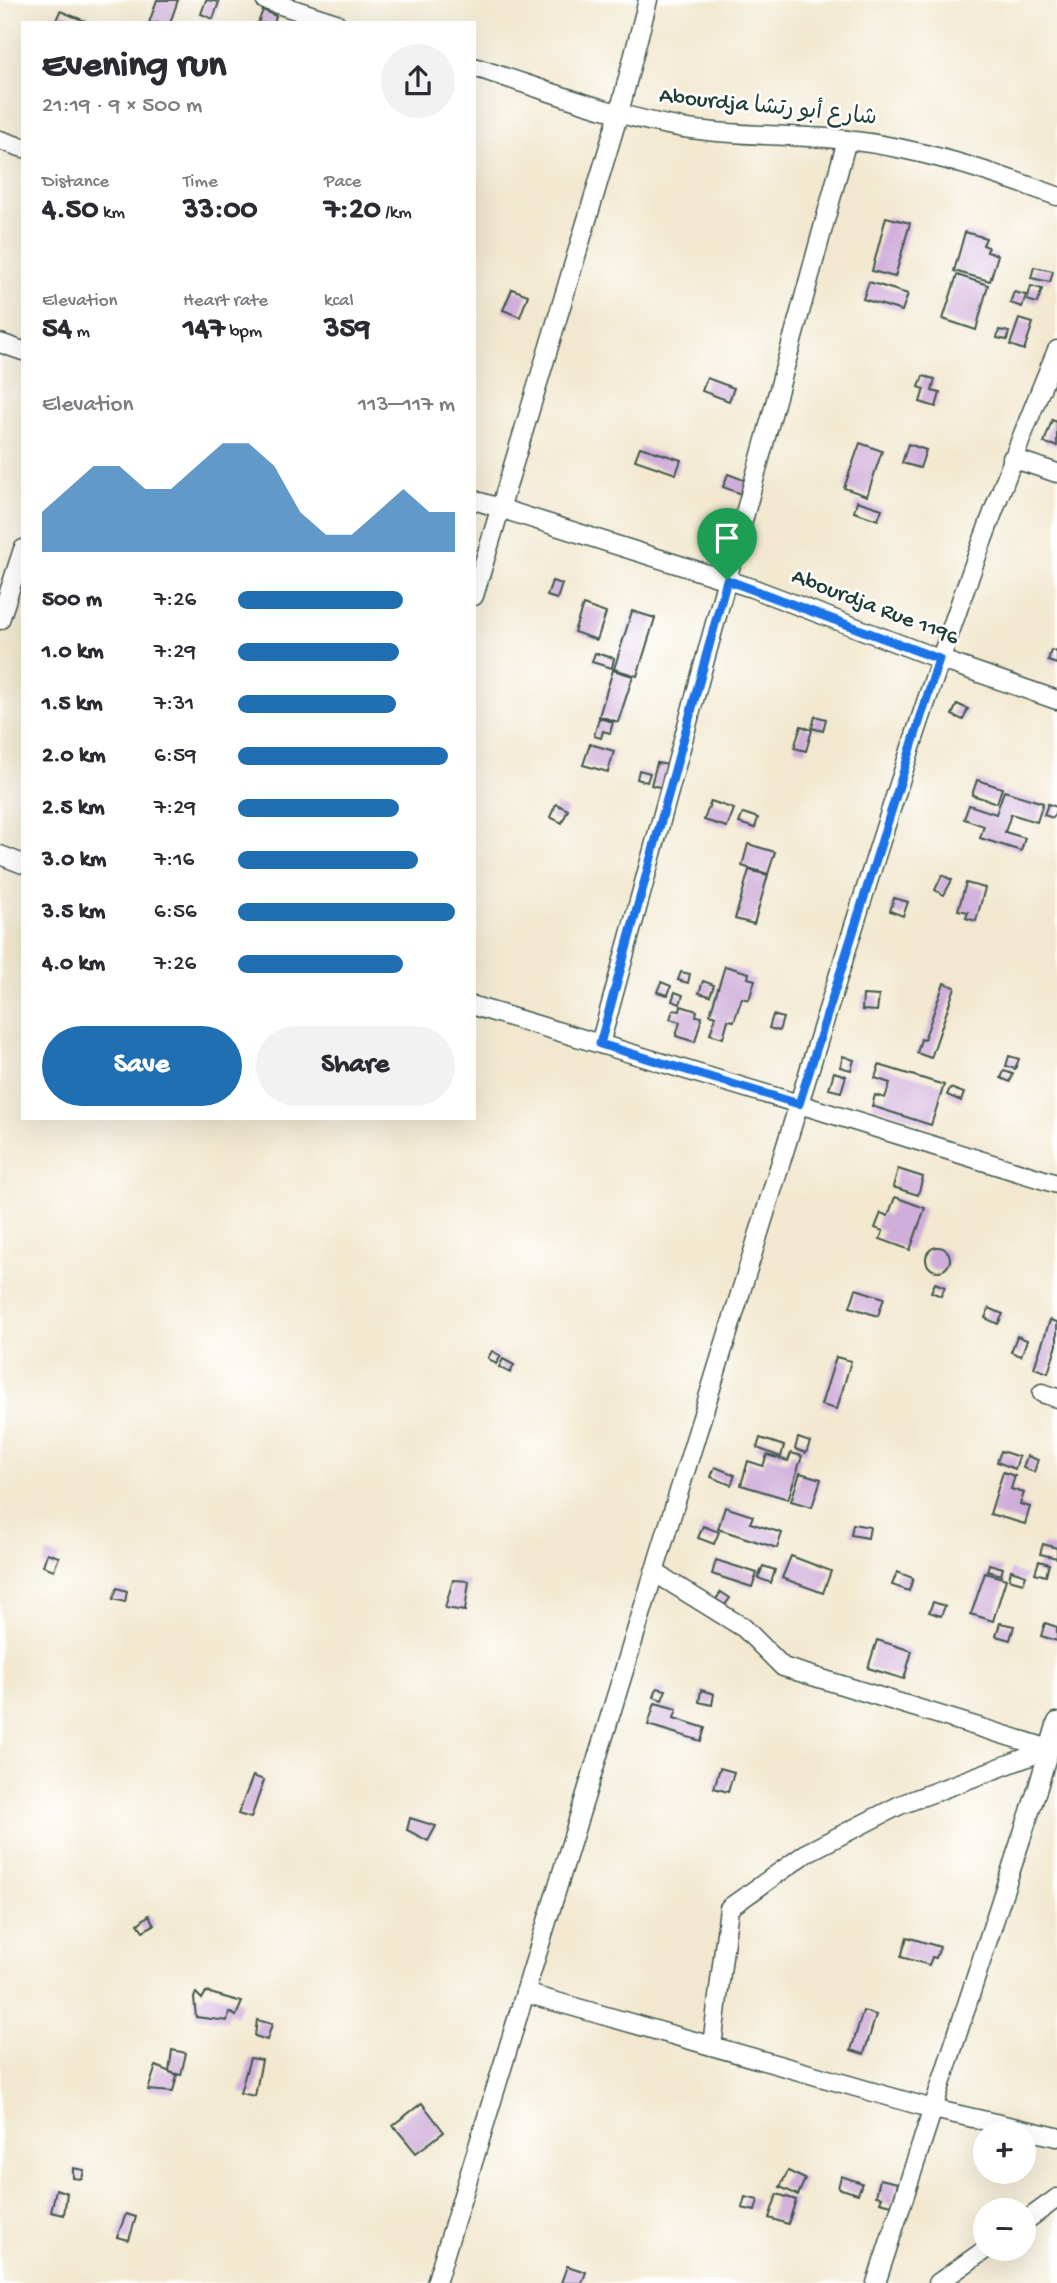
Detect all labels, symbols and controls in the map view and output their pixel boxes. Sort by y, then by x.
button: share [381,44,455,118]
text: Evening run [42,45,226,89]
street label: Abourdja شارع أبو رتشا [658,79,879,133]
text: 21:19 · 9 × 500 m [42,93,202,120]
text: Distance [42,171,109,194]
text: Time [183,171,218,194]
text: Pace [324,171,361,194]
text: 4.50 [42,194,98,229]
text: 33:00 [183,194,258,229]
text: 7:20 [324,194,381,229]
text: km [98,202,125,225]
text: /km [381,202,412,225]
text: Elevation [42,290,118,313]
text: Heart rate [183,290,268,313]
text: kcal [324,290,354,313]
text: 54 [42,313,72,348]
text: 147 [183,313,225,348]
text: 359 [324,313,370,348]
text: m [72,321,90,344]
text: bpm [225,321,262,344]
text: Elevation [42,392,133,419]
text: 113–117 m [358,392,455,419]
pin [697,508,757,580]
icon: arrive [708,519,746,557]
street label: Abourdja Rue 1196 [788,564,963,652]
text: 500 m [42,587,102,614]
text: 7:26 [154,587,196,614]
text: 1.0 km [42,639,104,666]
text: 7:29 [154,639,196,666]
text: 1.5 km [42,691,103,718]
text: 7:31 [154,691,194,718]
text: 2.0 km [42,743,106,770]
text: 6:59 [154,743,197,770]
text: 2.5 km [42,795,105,822]
text: 7:29 [154,795,196,822]
text: 3.0 km [42,847,106,874]
text: 7:16 [154,847,194,874]
text: 3.5 km [42,899,105,926]
text: 6:56 [154,899,197,926]
text: 4.0 km [42,951,105,978]
text: 7:26 [154,951,196,978]
button: Save [42,1026,242,1106]
button: Share [256,1026,455,1106]
map controls [973,2121,1036,2261]
button: + [973,2121,1036,2184]
button: − [973,2198,1036,2261]

